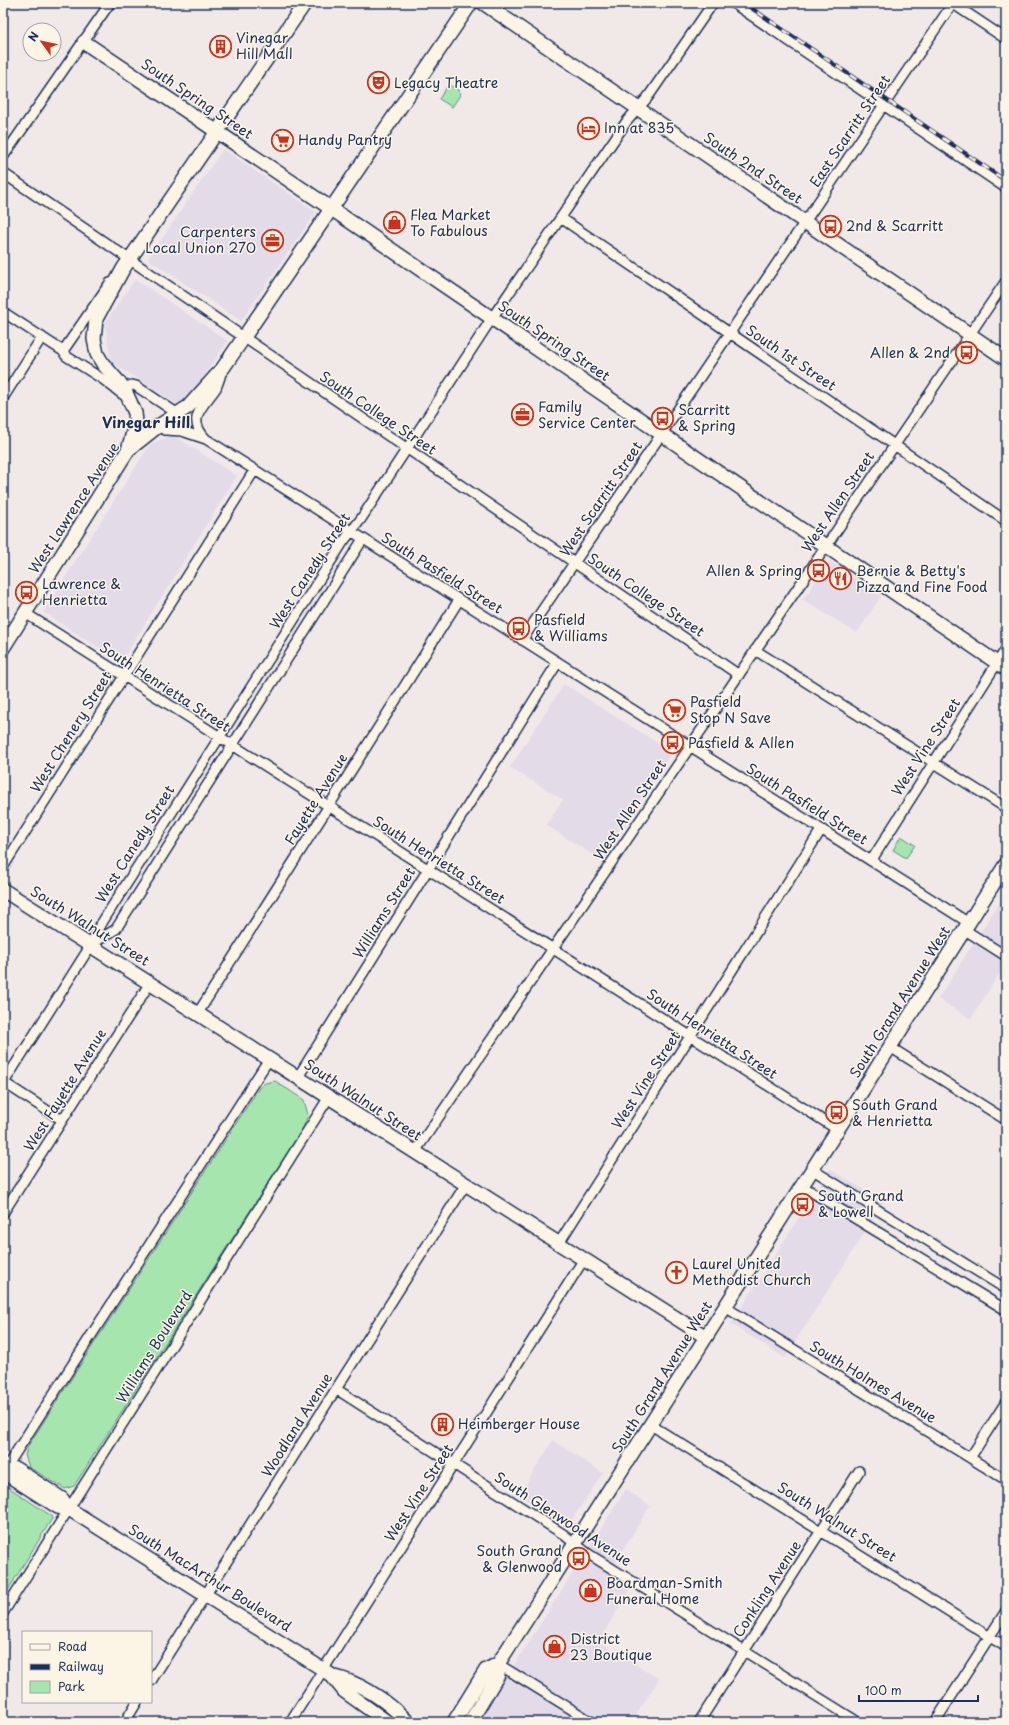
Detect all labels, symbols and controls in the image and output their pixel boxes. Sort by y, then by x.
north arrow [22,22,62,62]
place label: Vinegar Hill Mall [236,27,293,64]
text: N [24,28,43,45]
building icon: Vinegar Hill Mall [207,33,233,59]
street label: South Spring Street [137,53,258,144]
theatre icon: Legacy Theatre [365,70,391,96]
street label: East Scarritt Street [804,70,895,191]
place label: Legacy Theatre [394,72,498,93]
hotel icon: Inn at 835 [575,115,601,141]
place label: Inn at 835 [604,117,674,138]
supermarket icon: Handy Pantry [270,127,296,153]
street label: South 2nd Street [700,127,807,209]
place label: Handy Pantry [298,129,392,150]
place label: Flea Market To Fabulous [410,204,491,241]
shop icon: Flea Market To Fabulous [381,210,407,236]
bus stop icon: 2nd & Scarritt [817,213,843,239]
place label: 2nd & Scarritt [846,215,944,236]
place label: Carpenters Local Union 270 [145,221,256,258]
office icon: Carpenters Local Union 270 [259,227,285,253]
street label: South Spring Street [494,295,615,386]
street label: South 1st Street [742,320,841,396]
bus stop icon: Allen & 2nd [953,340,979,366]
place label: Allen & 2nd [870,342,950,363]
street label: South College Street [316,366,441,460]
place label: Family Service Center [538,396,636,433]
place label: Scarritt & Spring [678,399,736,436]
office icon: Family Service Center [509,402,535,428]
bus stop icon: Scarritt & Spring [649,405,675,431]
district label: Vinegar Hill [102,410,190,433]
street label: West Scarritt Street [554,437,647,561]
street label: West Lawrence Avenue [23,438,124,578]
street label: West Allen Street [796,447,879,556]
street label: West Canedy Street [264,508,355,633]
street label: South Pasfield Street [377,527,507,619]
street label: South College Street [584,548,709,642]
bus stop icon: Allen & Spring [805,558,831,584]
place label: Allen & Spring [706,560,802,581]
place label: Bernie & Betty's Pizza and Fine Food [856,560,988,597]
restaurant icon: Bernie & Betty's Pizza and Fine Food [828,566,854,592]
place label: Lawrence & Henrietta [42,573,121,610]
bus stop icon: Lawrence & Henrietta [14,579,40,605]
place label: Pasfield & Williams [534,609,608,646]
bus stop icon: Pasfield & Williams [506,615,532,641]
street label: South Henrietta Street [96,636,235,737]
street label: West Chenery Street [25,667,117,797]
place label: Pasfield Stop N Save [690,691,771,728]
street label: West Vine Street [886,694,965,800]
supermarket icon: Pasfield Stop N Save [661,697,687,723]
bus stop icon: Pasfield & Allen [659,730,685,756]
place label: Pasfield & Allen [688,732,794,753]
street label: Fayette Avenue [279,749,352,849]
street label: West Allen Street [588,755,671,864]
street label: South Pasfield Street [742,758,872,850]
street label: West Canedy Street [90,781,179,907]
street label: South Henrietta Street [369,810,510,909]
street label: Williams Street [347,863,420,962]
street label: South Walnut Street [27,880,154,971]
street label: South Grand Avenue West [844,921,955,1082]
street label: South Henrietta Street [643,983,782,1084]
street label: West Fayette Avenue [18,1024,111,1155]
street label: West Vine Street [606,1027,685,1133]
street label: South Walnut Street [300,1054,427,1146]
place label: South Grand & Henrietta [852,1094,938,1131]
bus stop icon: South Grand & Henrietta [823,1100,849,1126]
place label: South Grand & Lowell [818,1185,904,1222]
bus stop icon: South Grand & Lowell [789,1191,815,1217]
place label: Laurel United Methodist Church [692,1253,811,1290]
church icon: Laurel United Methodist Church [663,1259,689,1285]
street label: Williams Boulevard [110,1286,197,1407]
street label: South Grand Avenue West [606,1296,717,1457]
street label: South Holmes Avenue [806,1335,941,1428]
street label: Woodland Avenue [256,1368,337,1481]
building icon: Heimberger House [429,1411,455,1437]
place label: Heimberger House [458,1413,580,1434]
street label: West Vine Street [379,1440,458,1546]
street label: South Glenwood Avenue [491,1466,636,1571]
street label: South Walnut Street [774,1476,901,1567]
street label: South MacArthur Boulevard [125,1519,296,1637]
street label: Conkling Avenue [727,1536,806,1641]
place label: South Grand & Glenwood [476,1540,562,1577]
bus stop icon: South Grand & Glenwood [565,1546,591,1572]
place label: Boardman-Smith Funeral Home [606,1572,723,1609]
shop icon: Boardman-Smith Funeral Home [577,1578,603,1604]
place label: District 23 Boutique [570,1628,653,1665]
legend [22,1631,152,1703]
shop icon: District 23 Boutique [541,1634,567,1660]
text: Road [58,1637,87,1655]
text: Railway [58,1657,104,1675]
text: Park [58,1677,85,1695]
scale bar [859,1677,978,1703]
text: 100 m [865,1681,902,1699]

